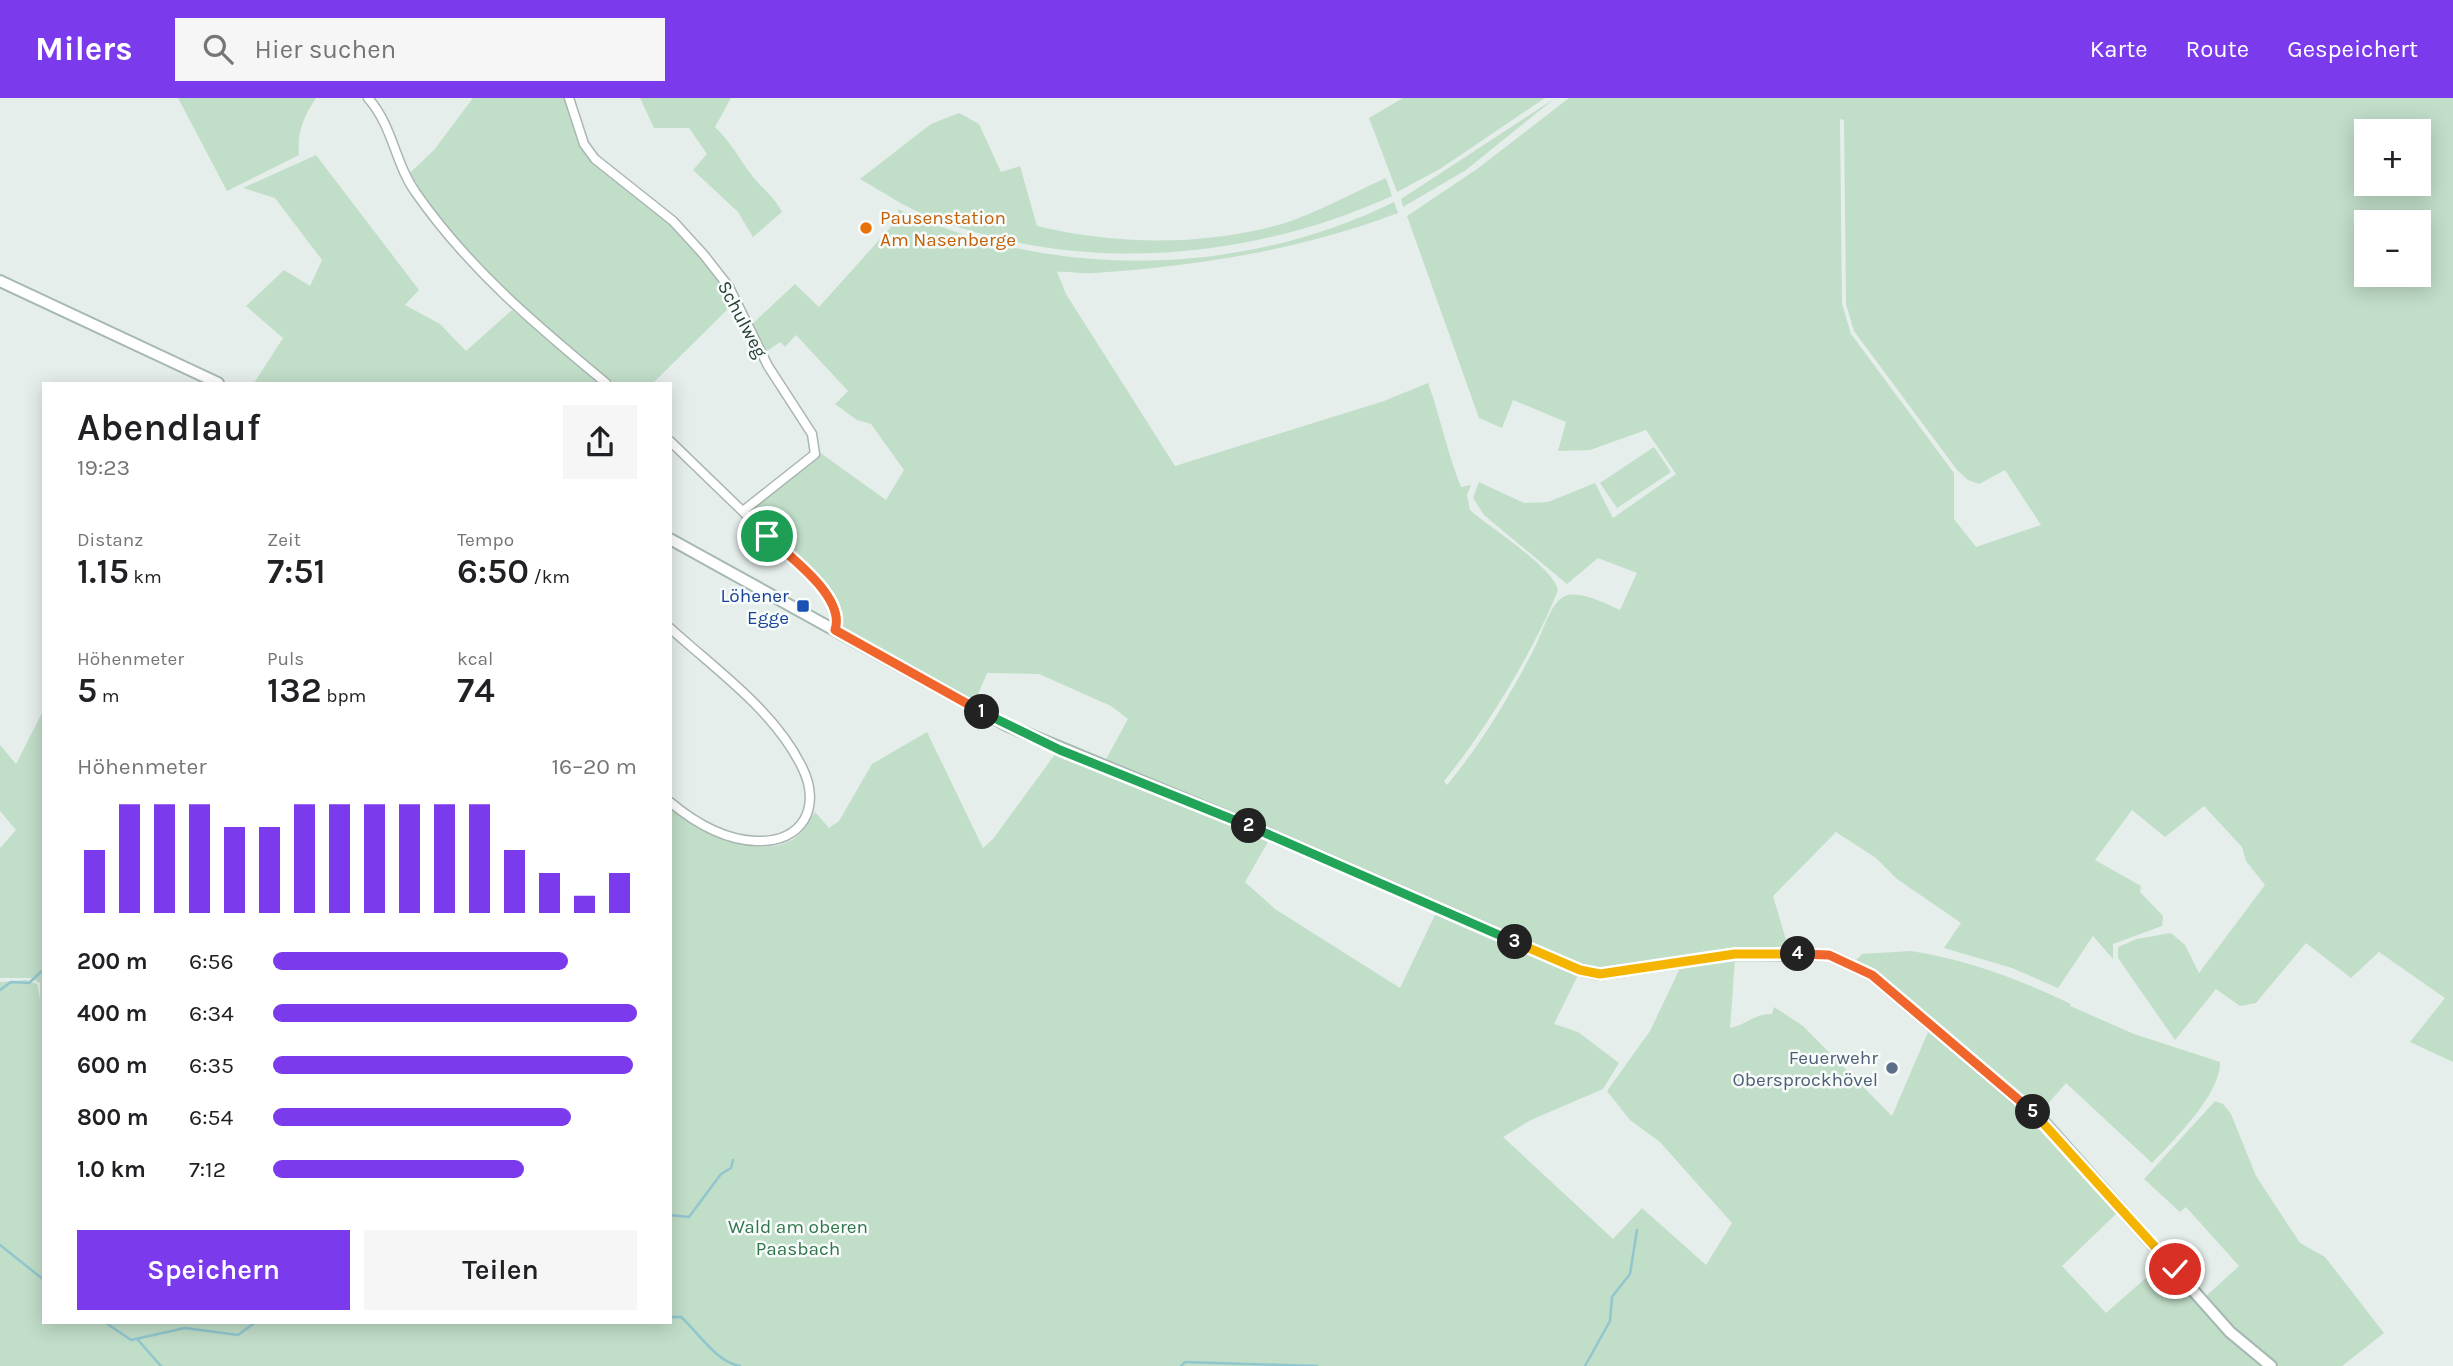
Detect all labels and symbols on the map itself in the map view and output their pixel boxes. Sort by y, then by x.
place label: Pausenstation Am Nasenberge [880,207,1016,251]
marker: Pausenstation Am Nasenberge [858,220,874,236]
street label: Schulweg [713,277,772,362]
pin [737,506,797,566]
place label: Löhener Egge [720,585,789,629]
marker: Löhener Egge [795,598,811,614]
pin: 1 [964,694,1000,730]
pin: 2 [1232,808,1266,844]
pin: 3 [1498,924,1532,960]
pin: 4 [1780,936,1815,972]
place label: Feuerwehr Obersprockhövel [1733,1047,1878,1091]
marker: Feuerwehr Obersprockhövel [1884,1060,1900,1076]
pin: 5 [2016,1094,2050,1130]
park label: Wald am oberen Paasbach [728,1216,868,1260]
pin [2145,1239,2205,1299]

